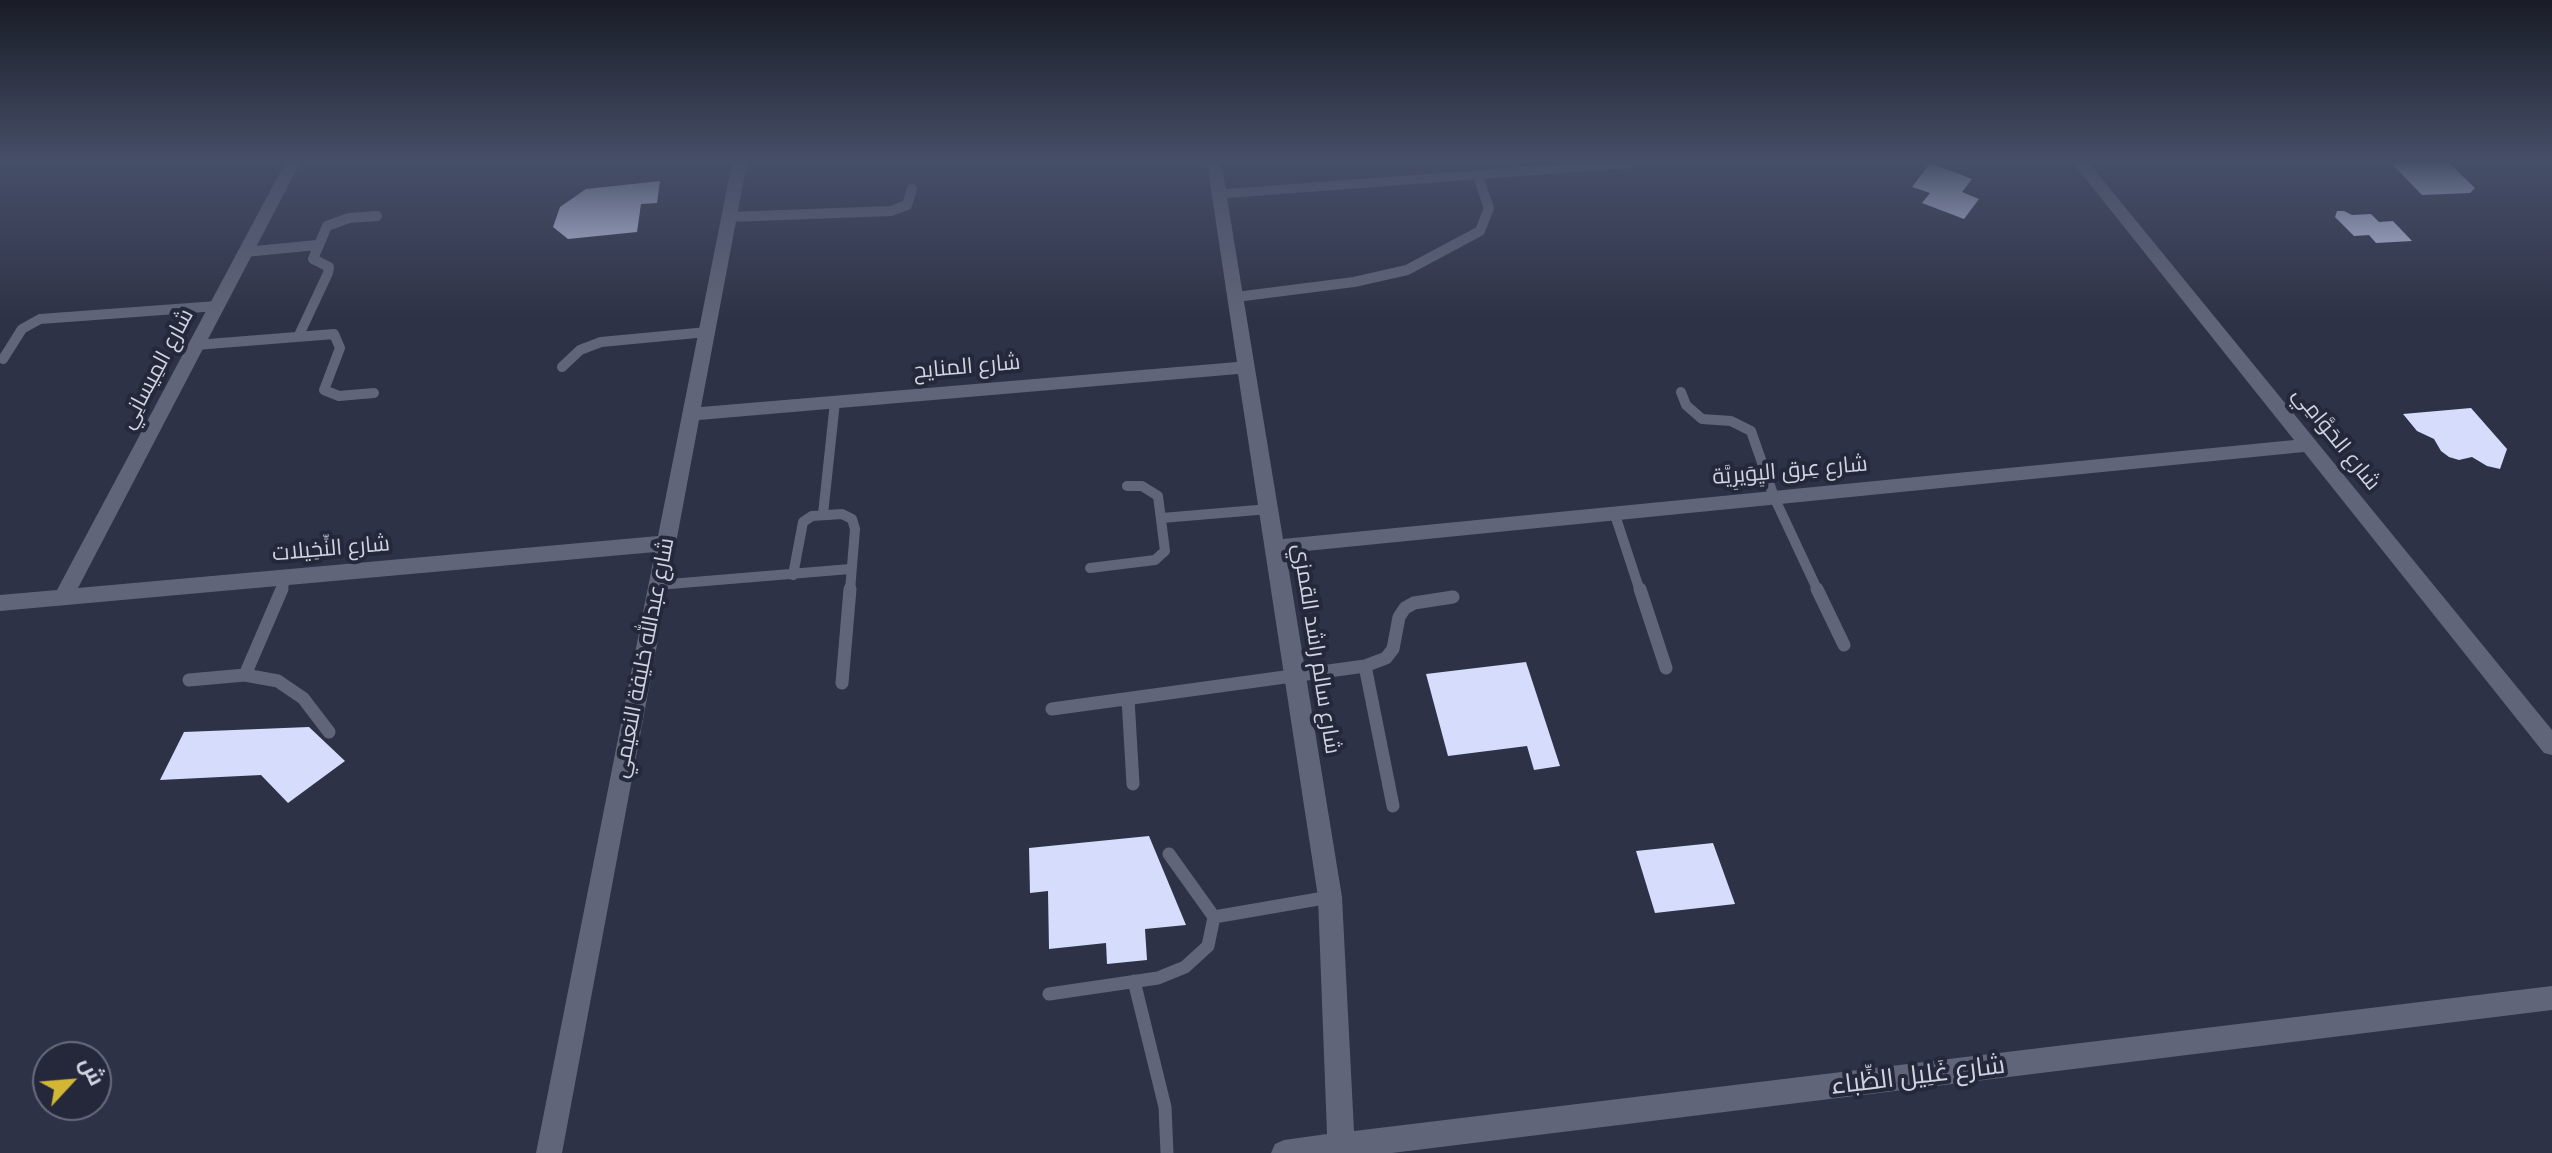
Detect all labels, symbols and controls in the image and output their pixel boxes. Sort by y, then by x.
street label: شارع المِيسانِي [114,305,200,433]
street label: شارع المنايح [912,349,1022,385]
street label: شارع الحَوَّامِي [2286,382,2386,496]
street label: شارع عِرق اليِوَيرِيَّة [1711,451,1869,491]
street label: شارع النِّخِيلات [271,531,391,567]
street label: شارع عبدالله خليفة النعيمي [608,536,680,780]
street label: شارع سالم راشد القمزي [1286,542,1346,756]
north arrow [32,1041,112,1121]
street label: شارع غَلِيل الظِّباء [1829,1050,2007,1102]
text: ش [74,1053,110,1090]

